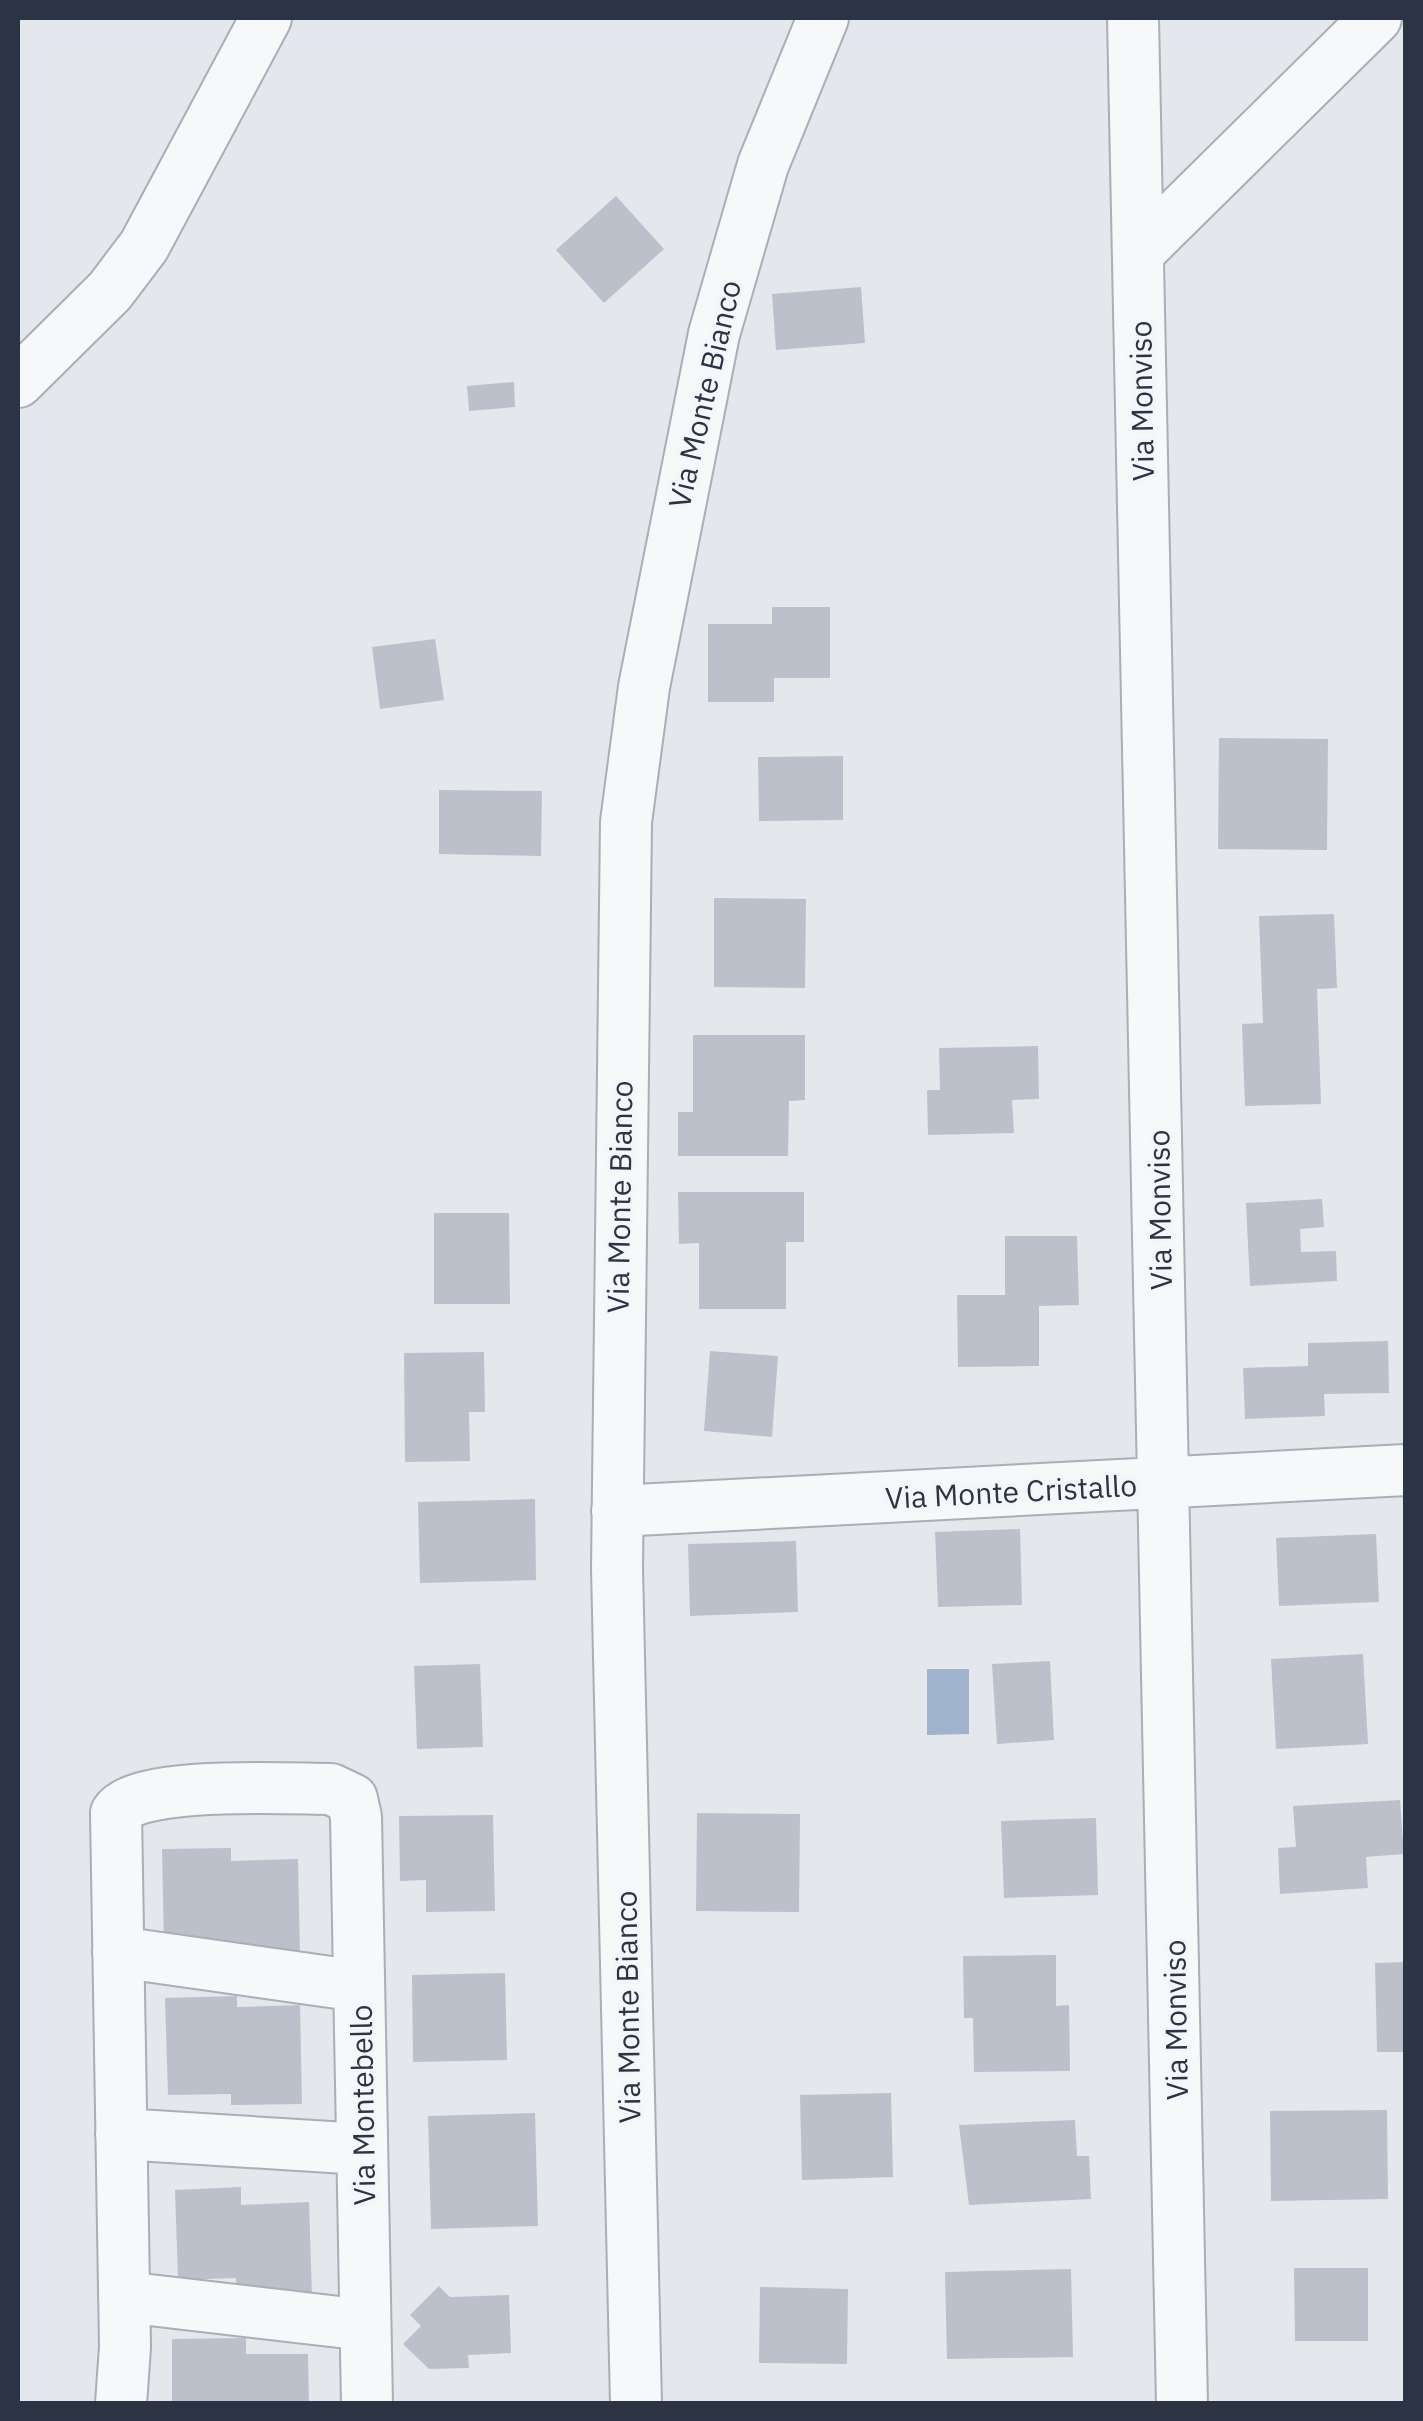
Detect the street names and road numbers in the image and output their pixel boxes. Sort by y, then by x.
street label: Via Monte Bianco [659,276,749,512]
street label: Via Monviso [1120,320,1162,482]
street label: Via Monte Bianco [597,1080,641,1314]
street label: Via Monviso [1138,1129,1180,1291]
street label: Via Monte Cristallo [884,1465,1138,1517]
street label: Via Monte Bianco [605,1890,649,2124]
street label: Via Monviso [1154,1939,1196,2101]
street label: Via Montebello [341,2004,383,2206]

